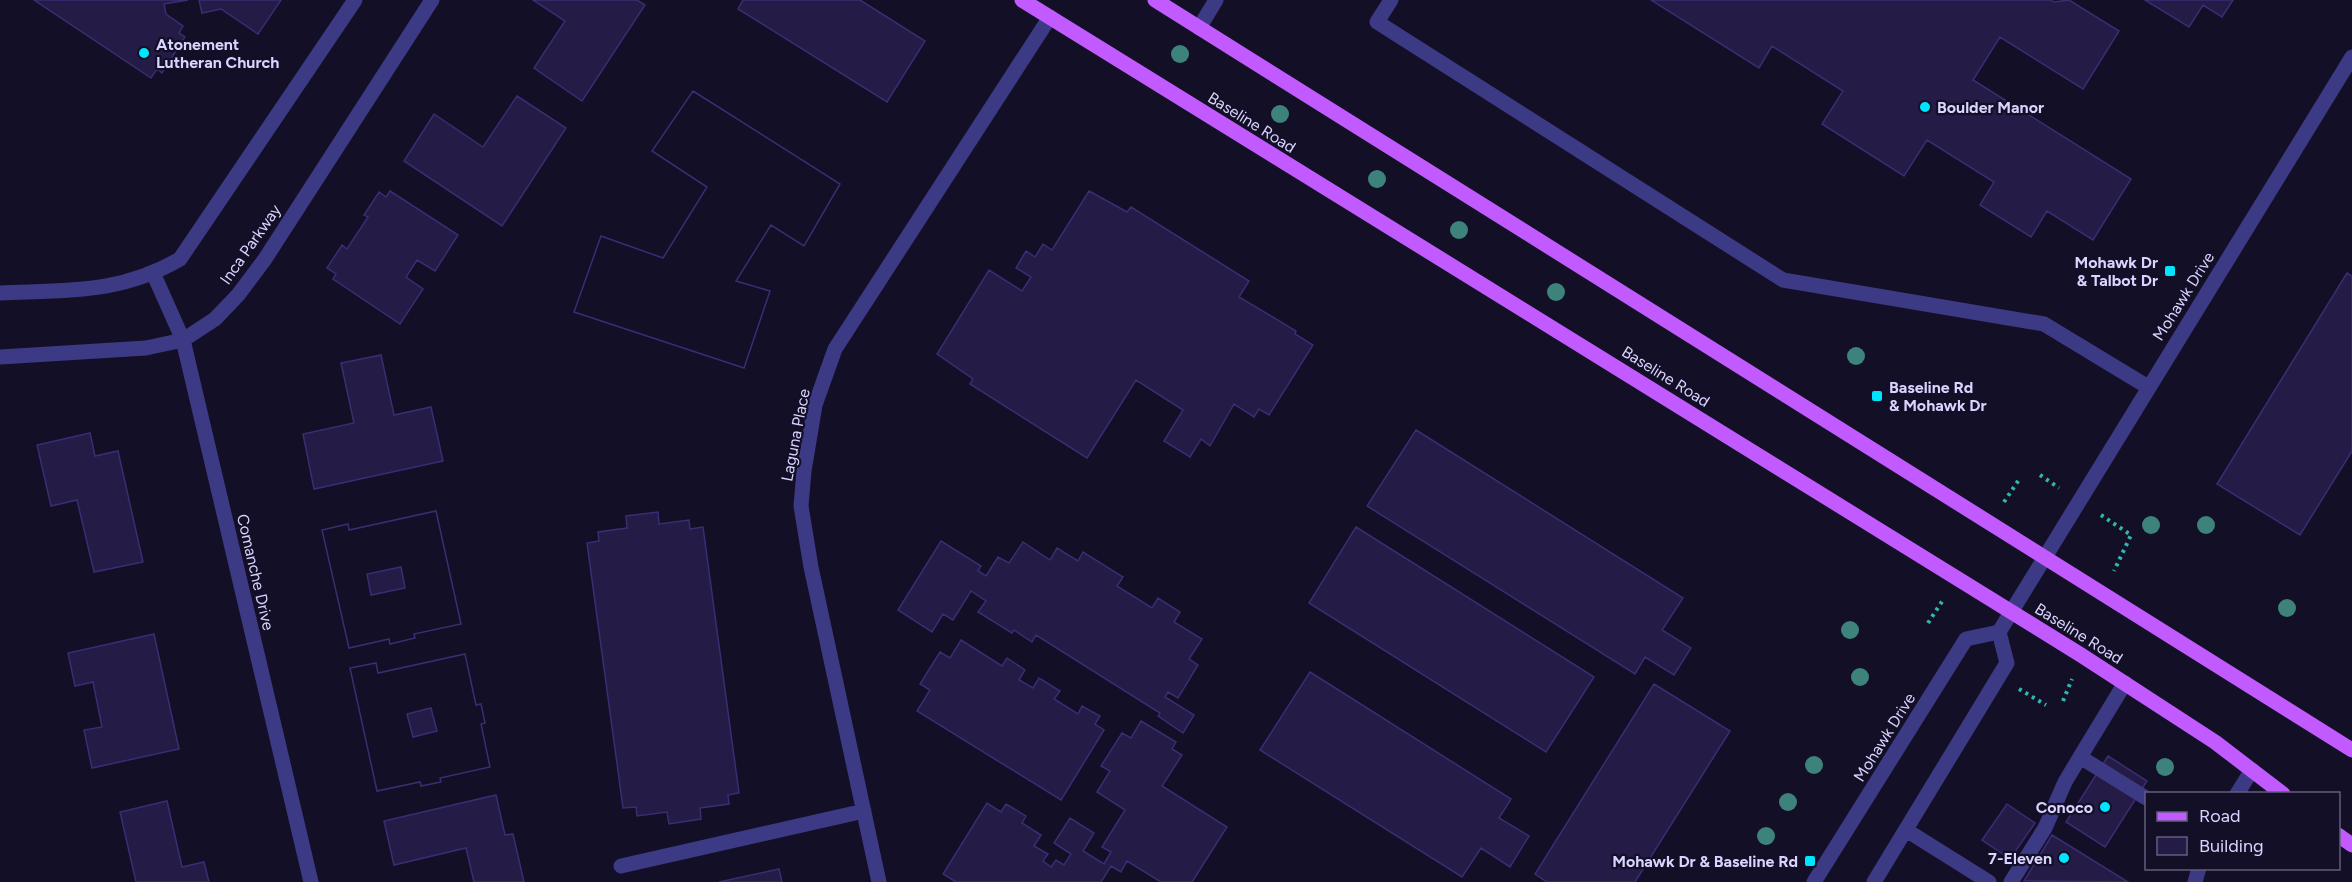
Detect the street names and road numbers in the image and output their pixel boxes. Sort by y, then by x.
street label: Baseline Road [1204,88,1299,157]
street label: Inca Parkway [216,200,285,288]
street label: Mohawk Drive [2149,248,2218,344]
street label: Baseline Road [1618,342,1713,411]
street label: Laguna Place [777,387,814,483]
street label: Comanche Drive [233,512,278,632]
street label: Baseline Road [2031,599,2126,668]
street label: Mohawk Drive [1850,689,1919,785]

